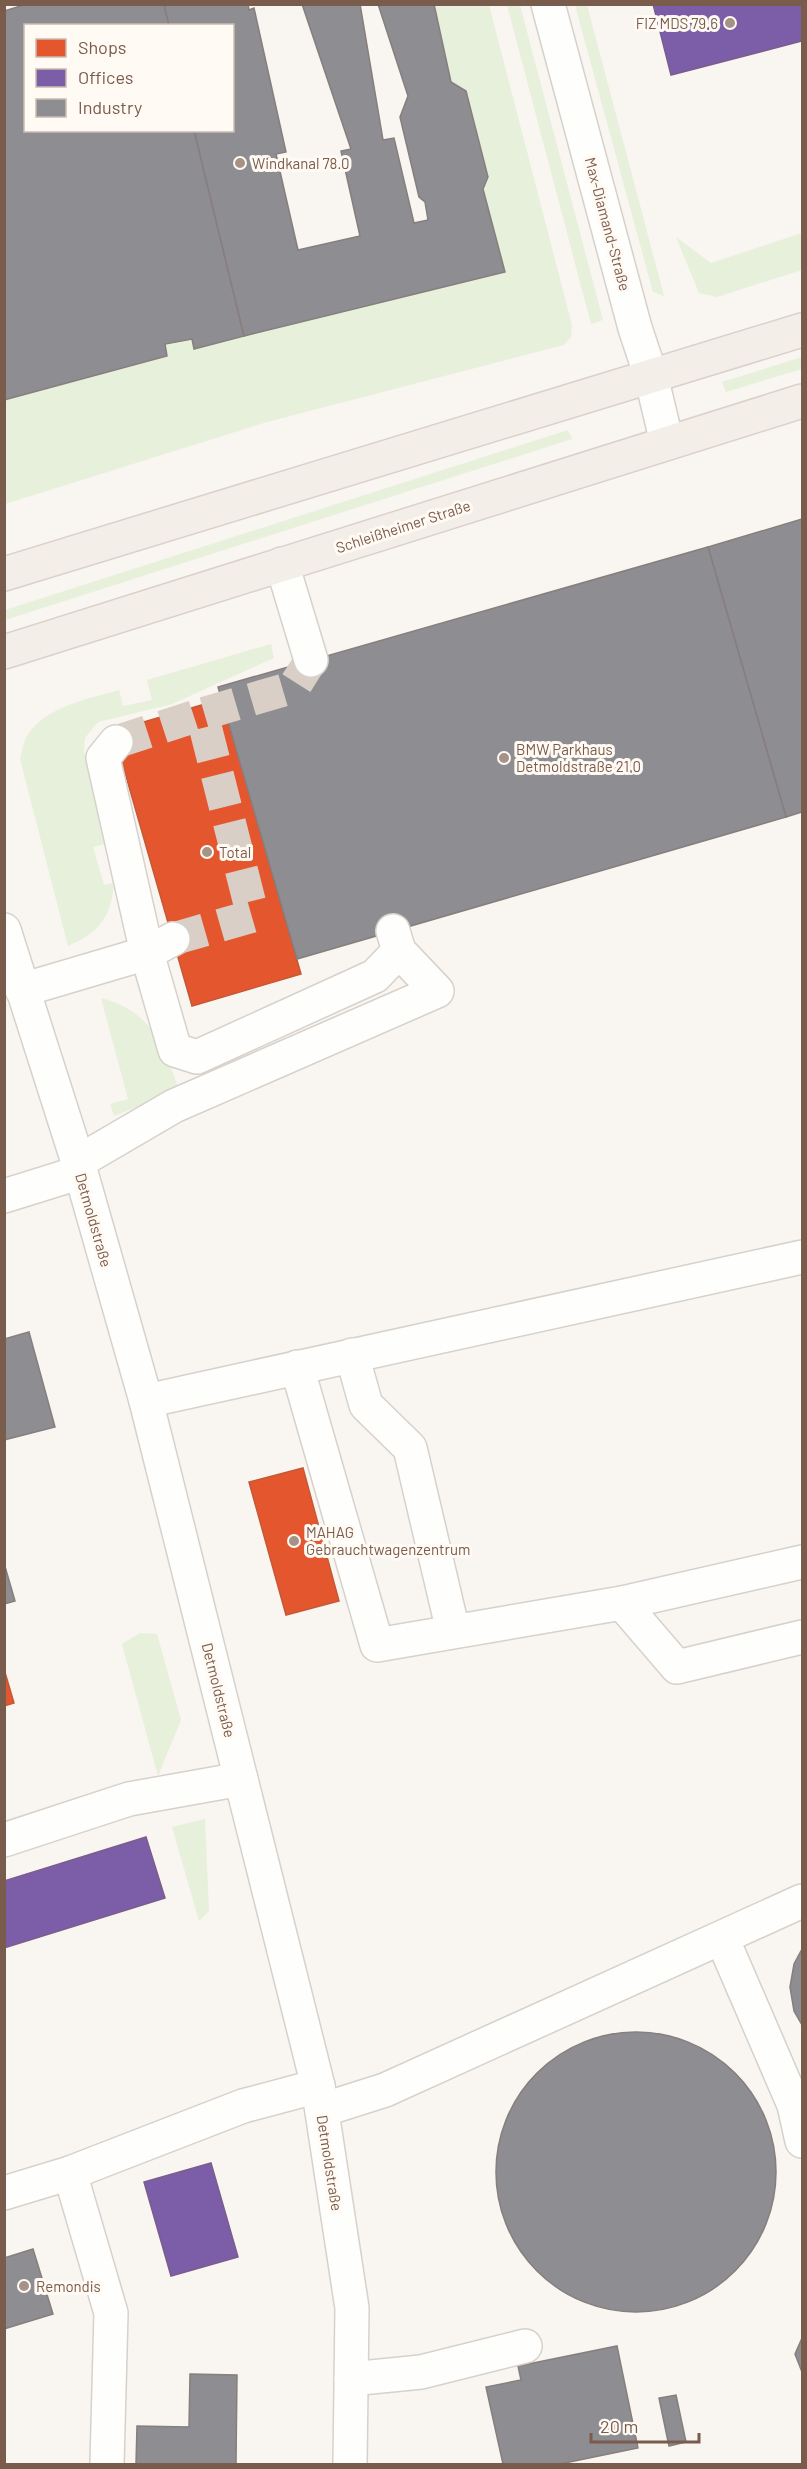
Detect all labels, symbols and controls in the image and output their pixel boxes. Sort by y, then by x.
place label: FIZ MDS 79.6 [636,14,718,32]
marker: FIZ MDS 79.6 [723,16,737,30]
legend [24,24,234,132]
text: Shops [78,36,127,58]
text: Offices [78,66,134,88]
text: Industry [78,96,142,118]
place label: Windkanal 78.0 [252,154,349,172]
street label: Max-Diamand-Straße [581,155,635,293]
marker: Windkanal 78.0 [233,156,247,170]
street label: Schleißheimer Straße [333,496,473,556]
place label: BMW Parkhaus Detmoldstraße 21.0 [516,740,641,775]
marker: BMW Parkhaus Detmoldstraße 21.0 [497,751,511,765]
place label: Total [219,843,251,861]
marker: Total [200,845,214,859]
street label: Detmoldstraße [72,1171,116,1269]
place label: MAHAG Gebrauchtwagenzentrum [306,1523,470,1558]
marker: MAHAG Gebrauchtwagenzentrum [287,1534,301,1548]
street label: Detmoldstraße [199,1641,239,1739]
street label: Detmoldstraße [314,2114,346,2212]
place label: Remondis [36,2277,101,2295]
marker: Remondis [17,2279,31,2293]
scale bar [591,2406,699,2444]
text: 20 m [600,2415,638,2437]

